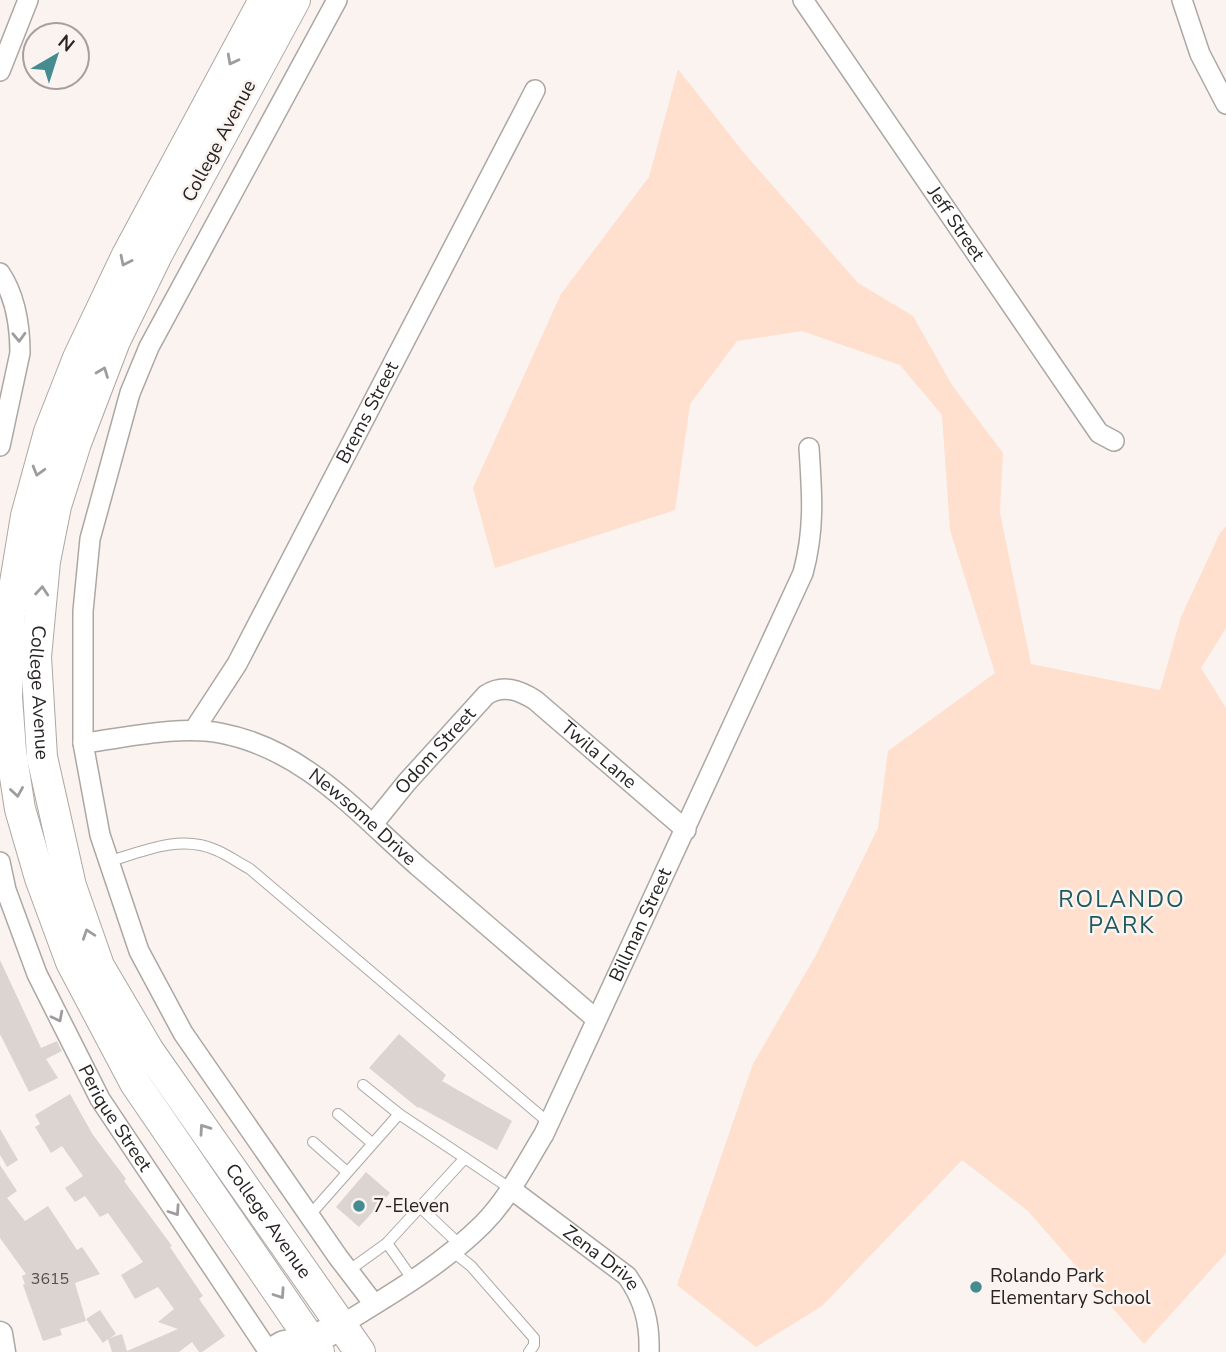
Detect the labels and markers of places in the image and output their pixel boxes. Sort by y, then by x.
place label: 7-Eleven [373,1193,450,1219]
marker: 7-Eleven [351,1198,367,1214]
place label: Rolando Park Elementary School [990,1263,1151,1311]
marker: Rolando Park Elementary School [968,1279,984,1295]

